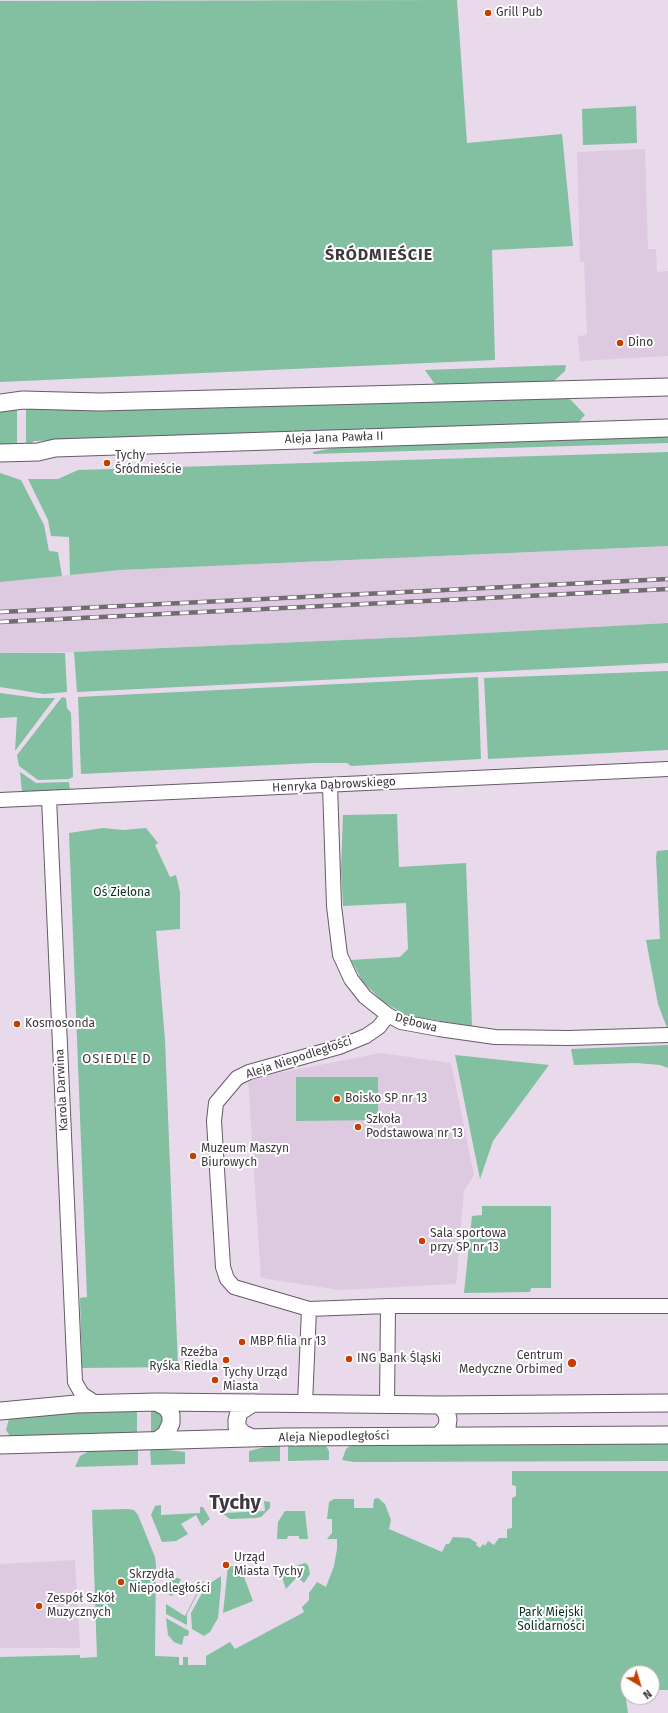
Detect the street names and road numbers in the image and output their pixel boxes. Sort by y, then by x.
street label: Aleja Jana Pawła II [284,429,384,447]
street label: Henryka Dąbrowskiego [272,775,396,795]
street label: Dębowa [393,1010,439,1036]
street label: Aleja Niepodległości [244,1034,354,1082]
street label: Karola Darwina [53,1049,71,1131]
street label: Aleja Niepodległości [278,1429,390,1445]

